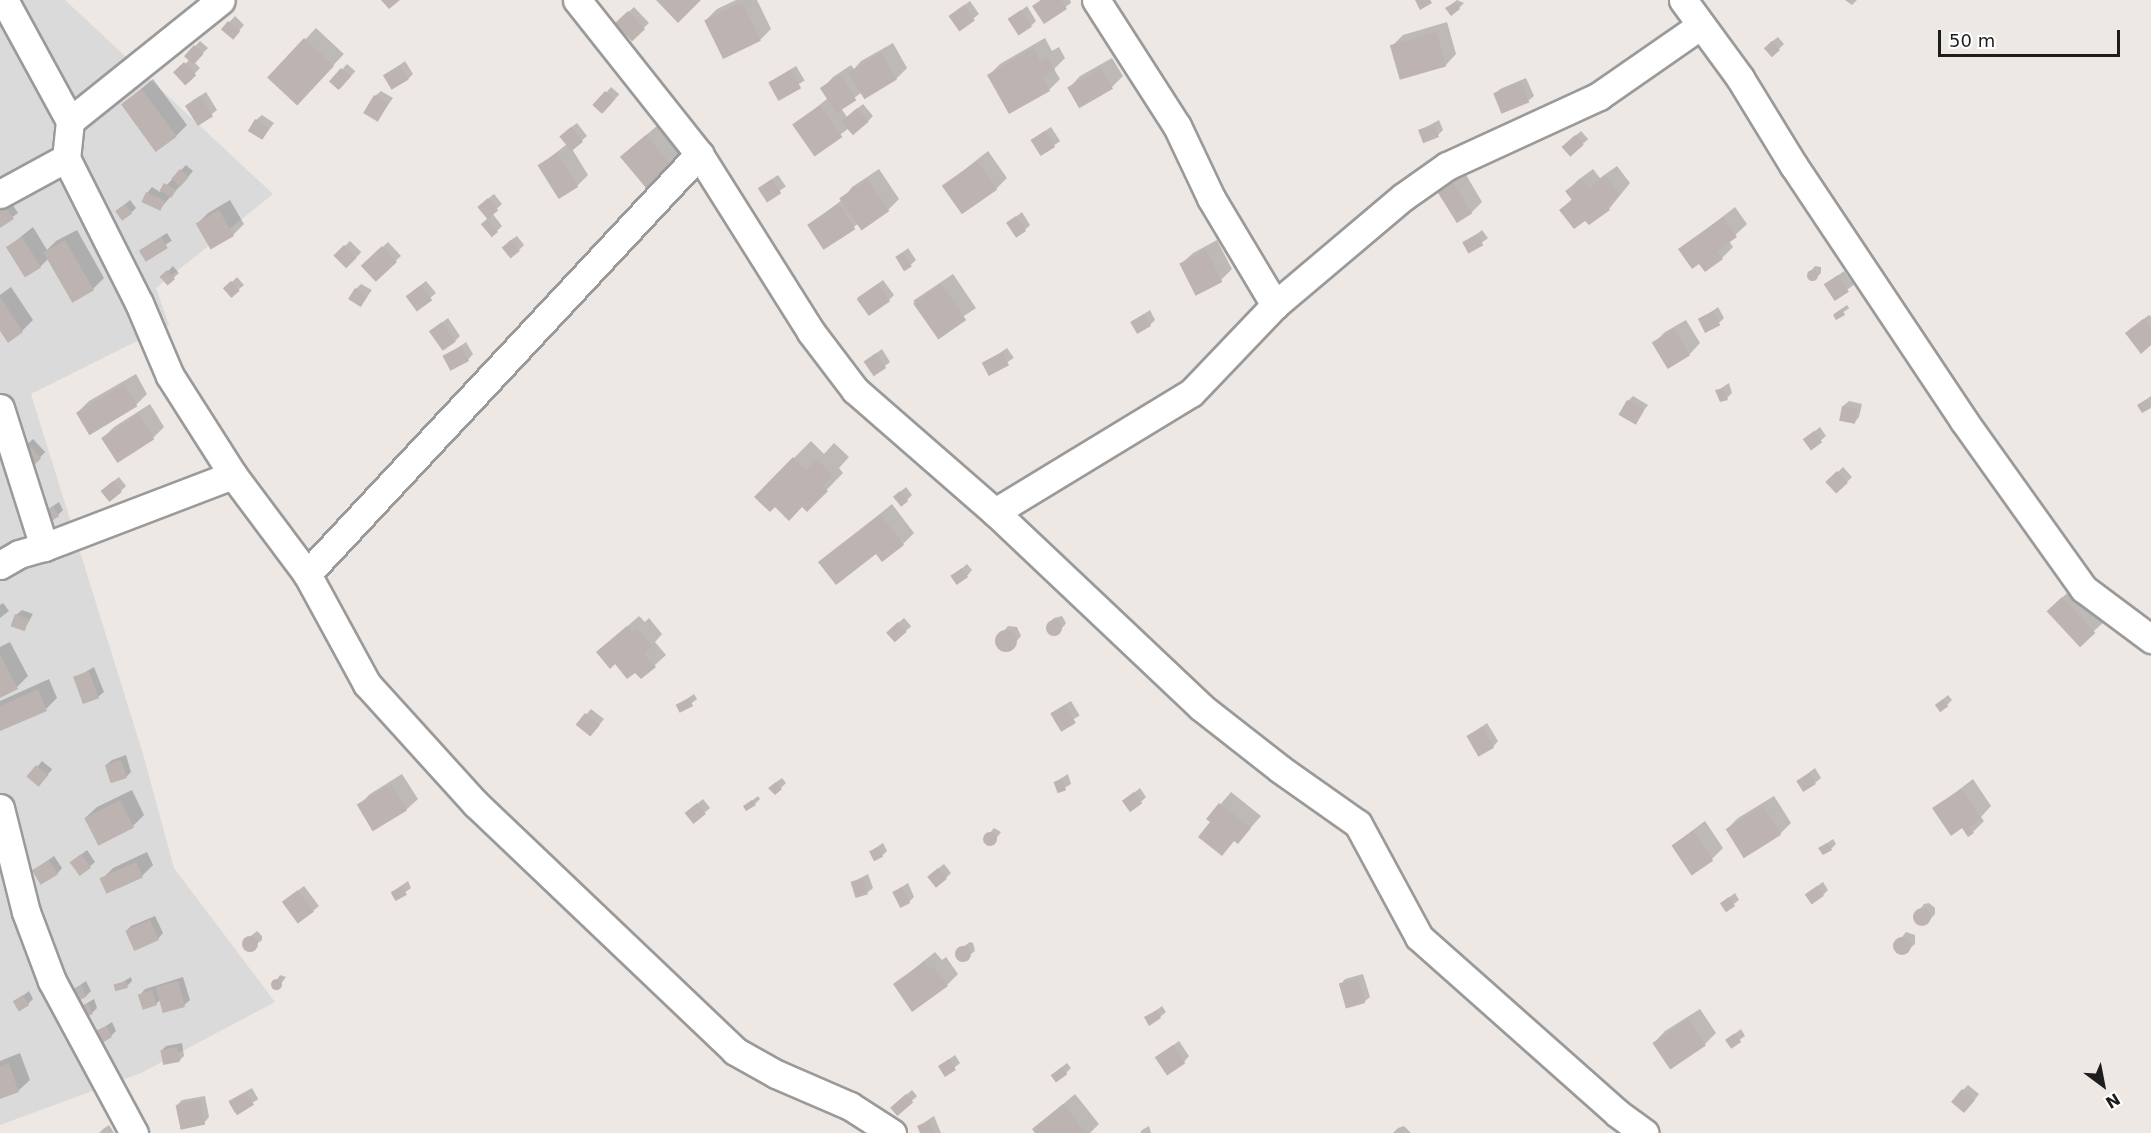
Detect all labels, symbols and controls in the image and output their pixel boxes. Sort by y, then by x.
scale bar [1941,18,2122,56]
text: 50 m [1949,30,1995,51]
north arrow [2073,1055,2133,1115]
text: N [2102,1089,2124,1112]

